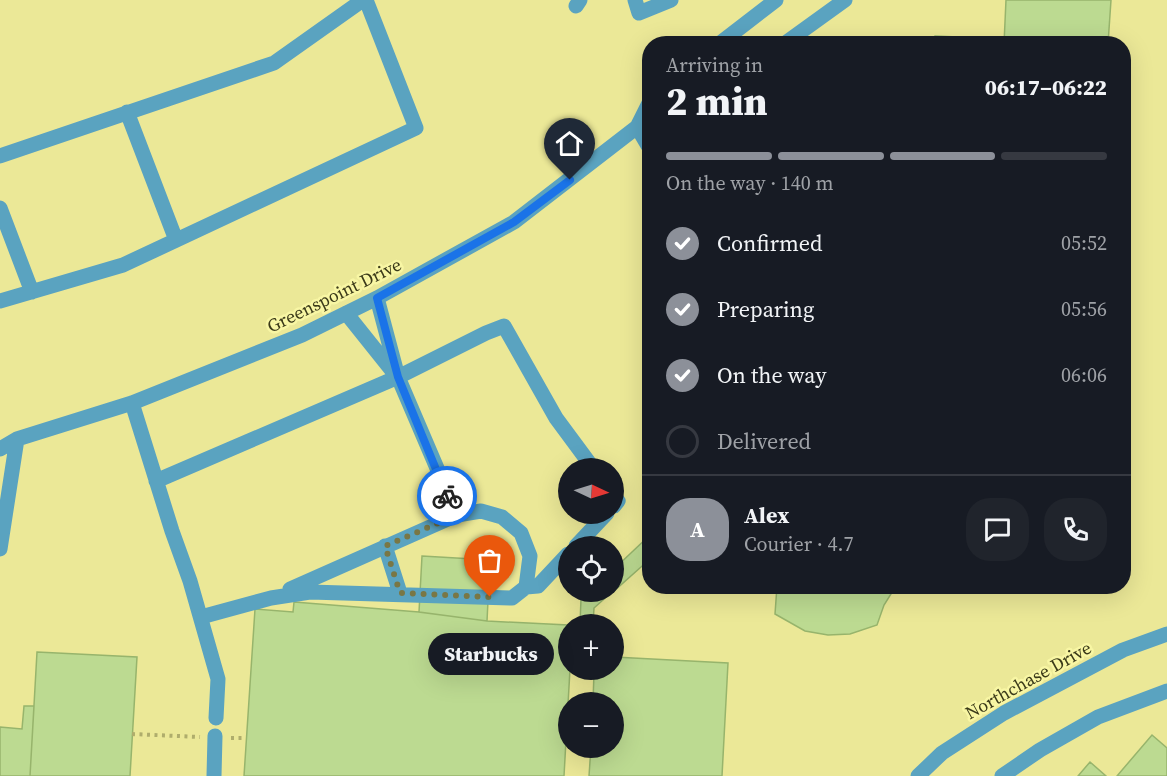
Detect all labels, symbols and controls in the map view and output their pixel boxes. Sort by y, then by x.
text: Arriving in [666,51,763,79]
text: 06:17–06:22 [985,72,1107,102]
text: 2 min [666,75,768,128]
pin [544,118,595,180]
icon: home [553,127,586,160]
text: On the way · 140 m [666,169,833,197]
icon: check [666,227,699,260]
text: Confirmed [717,228,822,258]
text: 05:52 [1061,229,1107,257]
street label: Greenspoint Drive [263,252,405,338]
icon: check [666,293,699,326]
text: Preparing [717,294,814,324]
text: 05:56 [1061,295,1107,323]
icon: check [666,359,699,392]
text: On the way [717,360,826,390]
text: 06:06 [1061,361,1107,389]
text: Delivered [717,426,811,456]
north arrow [558,458,624,524]
map controls [558,458,624,758]
courier [417,466,477,526]
icon: bike [431,480,464,513]
button: chat [966,498,1029,561]
button: phone [1044,498,1107,561]
text: Alex [744,500,789,530]
text: A [690,514,705,544]
text: Courier · 4.7 [744,530,853,558]
pin [464,535,515,597]
button: locate [558,536,624,602]
icon: bag [473,544,506,577]
button: + [558,614,624,680]
callout: Starbucks [427,633,553,675]
street label: Northchase Drive [960,635,1096,725]
text: Starbucks [444,640,538,668]
button: − [558,692,624,758]

